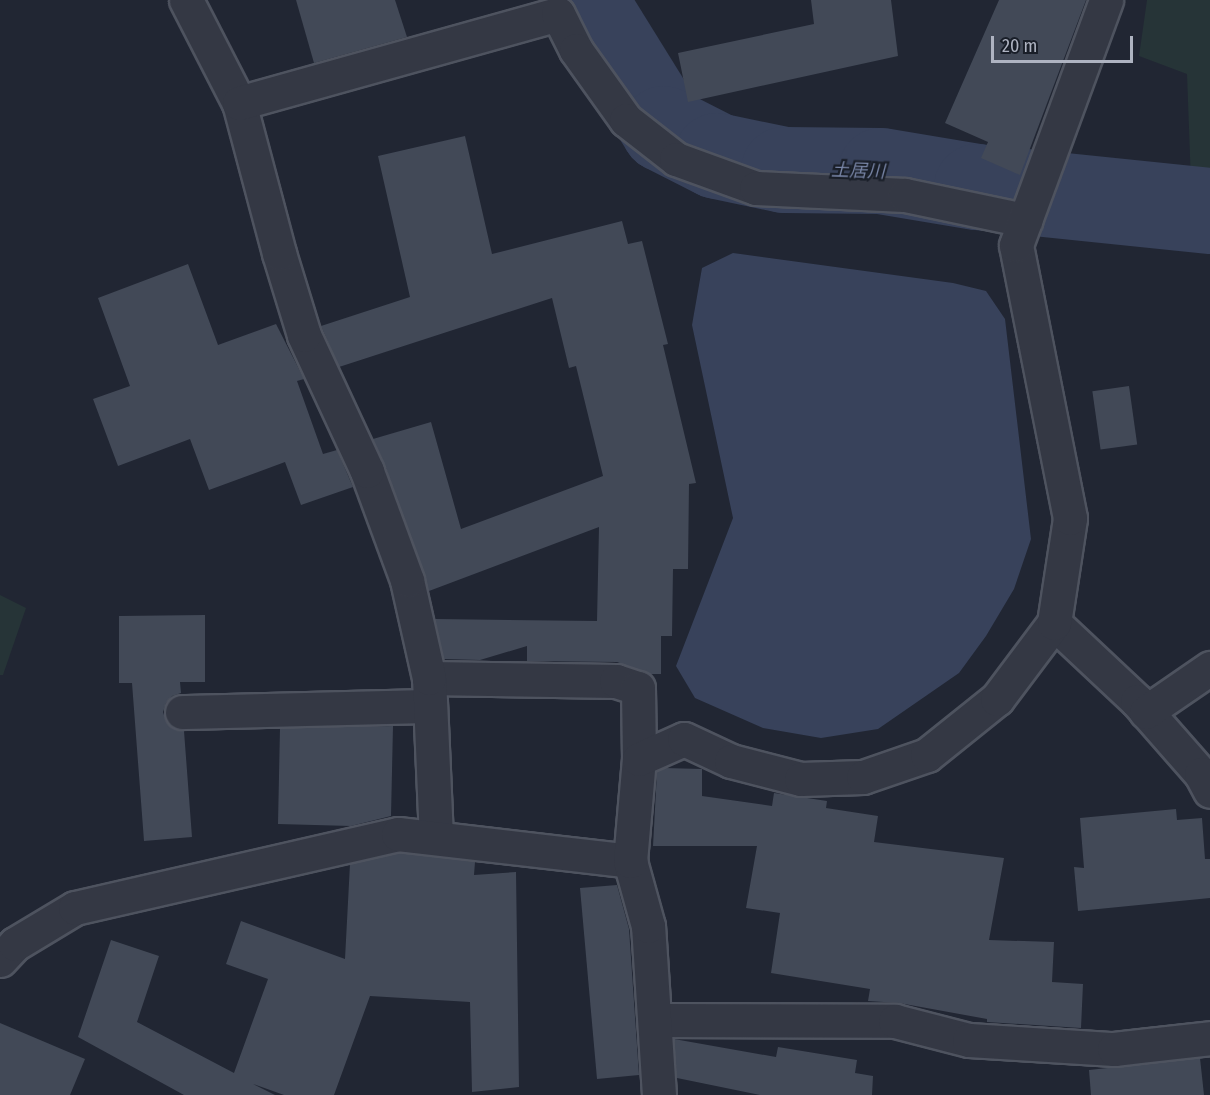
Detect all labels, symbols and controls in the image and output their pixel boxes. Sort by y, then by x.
scale bar [994,24,1136,62]
text: 20 m [1002,35,1037,57]
water label: 土居川 [831,159,885,183]

